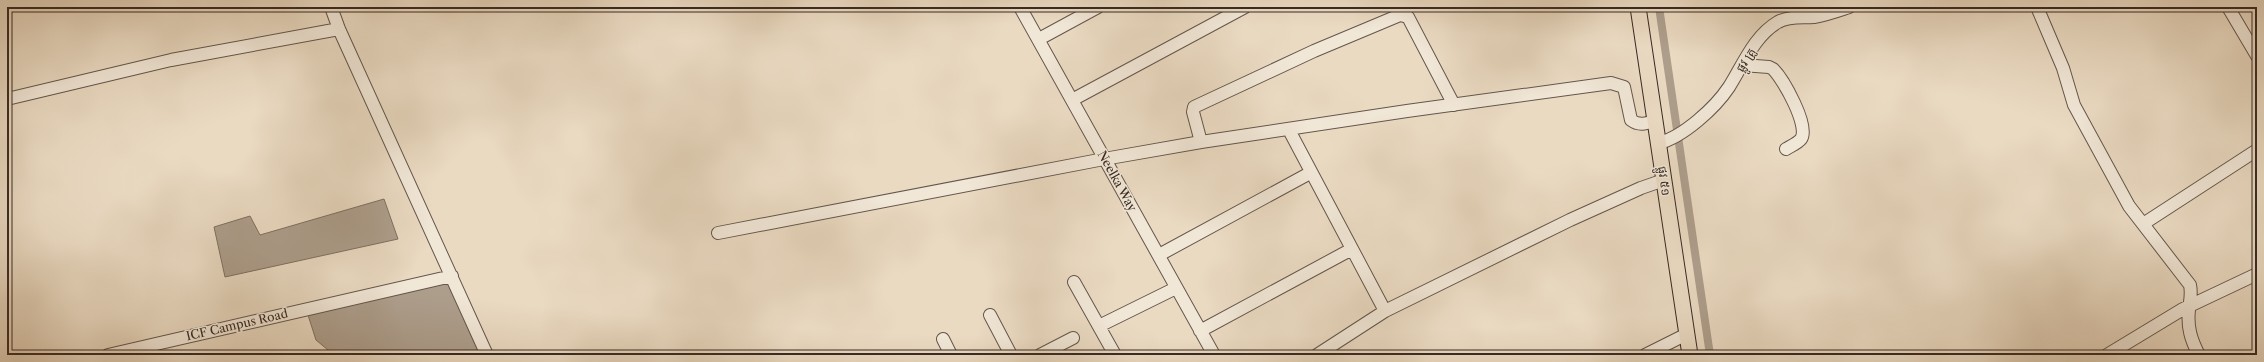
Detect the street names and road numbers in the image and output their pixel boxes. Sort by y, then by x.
street label: ផ្លូវ គ្រូ [1732,45,1762,77]
street label: Neelka Way [1095,148,1140,214]
street label: ផ្លូវ ៥១ [1651,165,1674,197]
street label: ICF Campus Road [185,305,290,344]

